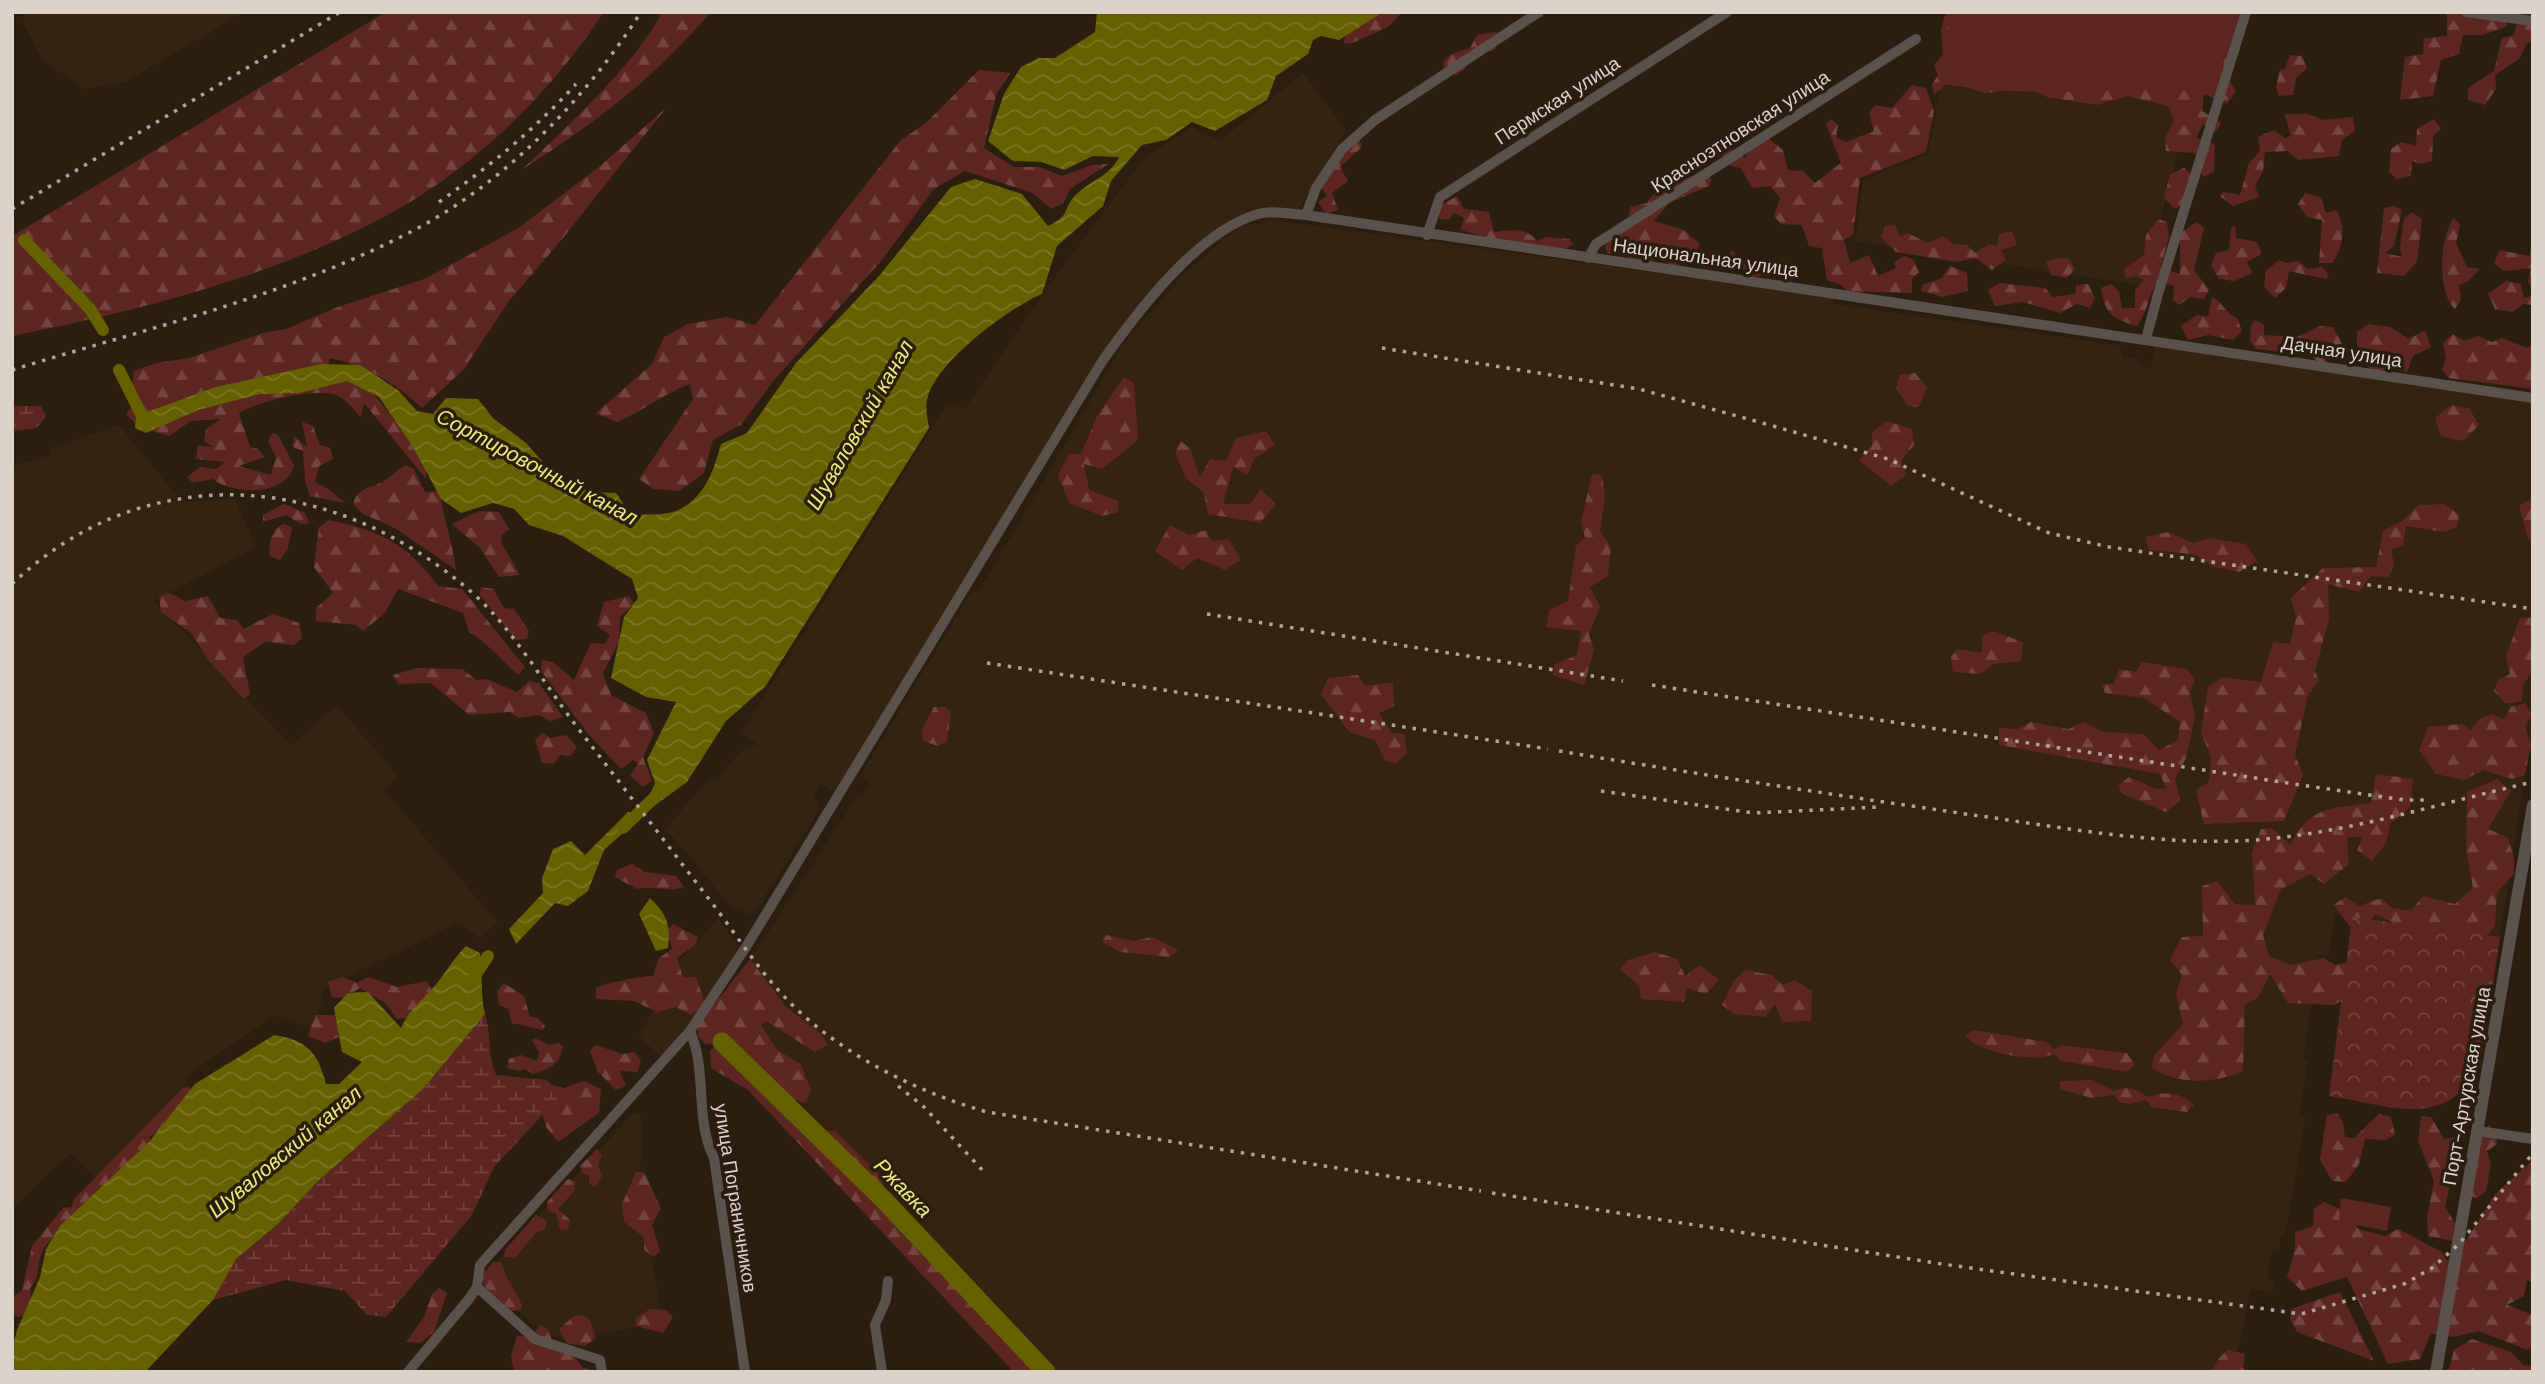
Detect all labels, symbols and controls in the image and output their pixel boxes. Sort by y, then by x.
street label: Пермская улица [1490,50,1625,150]
street label: Красноэтновская улица [1646,64,1835,199]
street label: Национальная улица [1612,232,1801,283]
street label: Дачная улица [2280,330,2404,373]
water label: Шуваловский канал [800,335,920,515]
water label: Сортировочный канал [431,402,643,532]
street label: Порт-Артурская улица [2437,984,2496,1187]
water label: Шуваловский канал [202,1079,368,1224]
street label: улица Пограничников [708,1102,763,1294]
water label: Ржавка [868,1152,938,1224]

